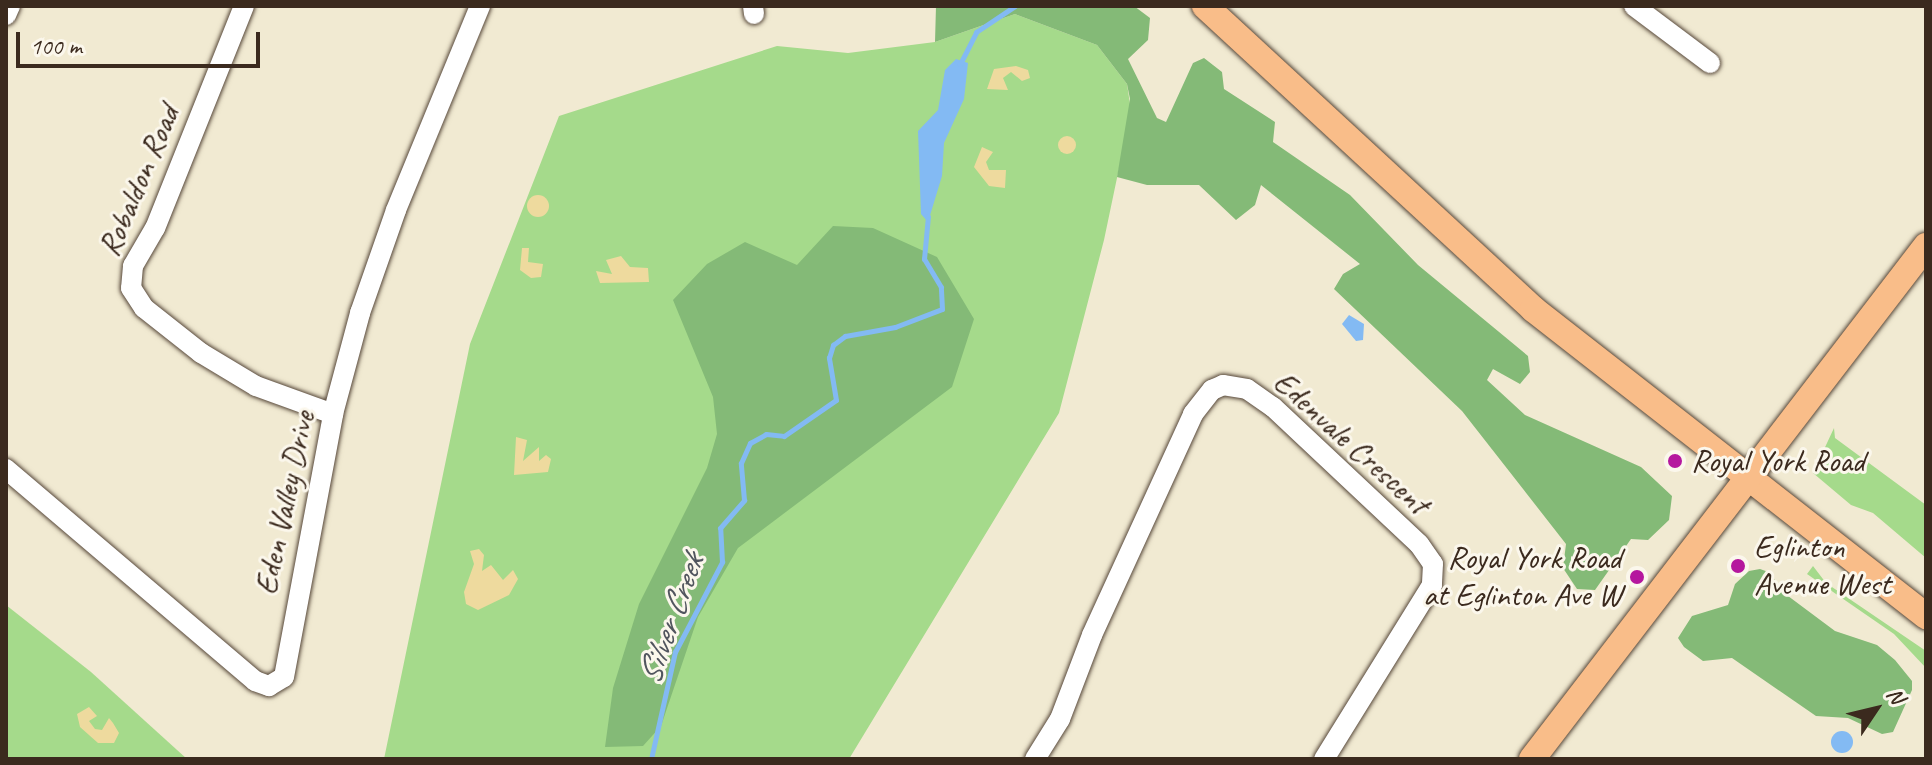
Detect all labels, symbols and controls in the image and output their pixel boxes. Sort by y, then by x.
scale bar [20,16,264,66]
text: 100 m [30,31,82,61]
street label: Robaldon Road [90,100,188,262]
street label: Edenvale Crescent [1265,363,1437,523]
street label: Eden Valley Drive [247,407,323,599]
place label: Royal York Road [1691,442,1866,480]
marker: Royal York Road [1666,452,1684,470]
place label: Eglinton Avenue West [1754,529,1891,604]
place label: Royal York Road at Eglinton Ave W [1423,540,1621,615]
water label: Silver Creek [628,549,712,689]
marker: Eglinton Avenue West [1729,557,1747,575]
marker: Royal York Road at Eglinton Ave W [1628,568,1646,586]
north arrow [1836,669,1916,749]
text: N [1880,682,1911,709]

